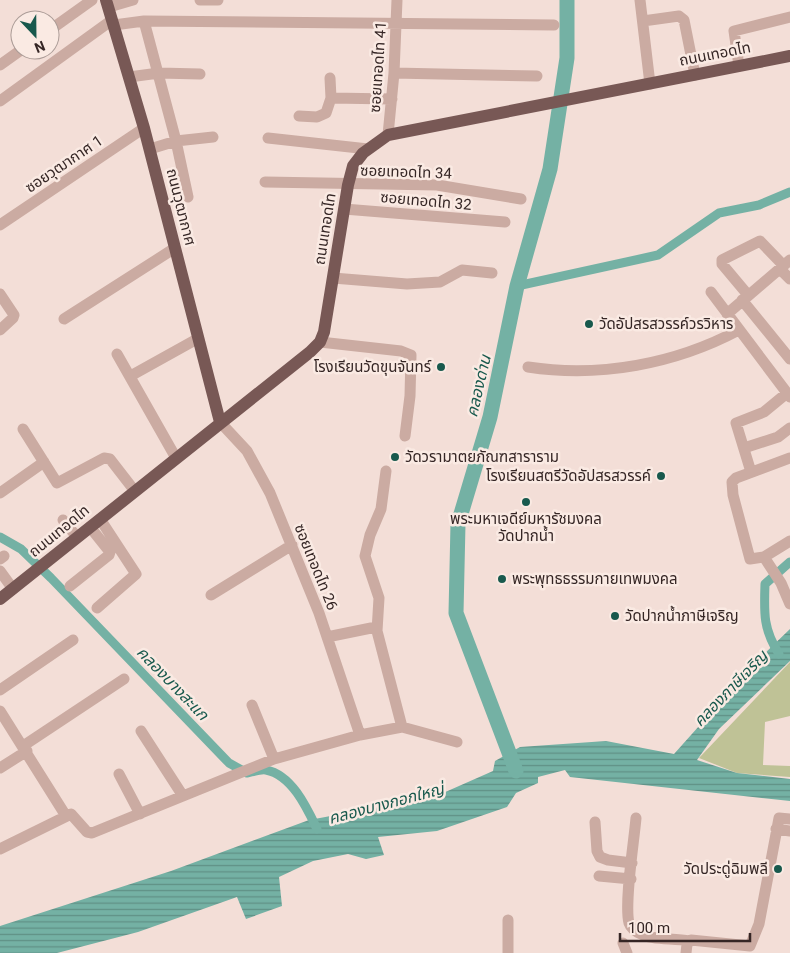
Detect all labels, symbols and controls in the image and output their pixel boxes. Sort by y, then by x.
north arrow [10,10,60,60]
street label: ซอยเทอดไท 41 [366,21,390,113]
text: N [32,38,47,56]
street label: ถนนเทอดไท [678,38,752,70]
street label: ซอยวุฒากาศ 1 [22,132,106,196]
street label: ซอยเทอดไท 34 [360,161,453,183]
street label: ถนนวุฒากาศ [163,167,199,247]
street label: ซอยเทอดไท 32 [380,188,472,214]
street label: ถนนเทอดไท [310,192,340,266]
place label: วัดอัปสรสวรรค์วรวิหาร [599,315,733,333]
marker: วัดอัปสรสวรรค์วรวิหาร [583,318,595,330]
water label: คลองด่าน [462,352,495,419]
place label: โรงเรียนวัดขุนจันทร์ [314,358,432,376]
marker: โรงเรียนวัดขุนจันทร์ [435,361,447,373]
place label: วัดวรามาตยภัณฑสาราราม [405,448,559,466]
marker: วัดวรามาตยภัณฑสาราราม [389,451,401,463]
place label: โรงเรียนสตรีวัดอัปสรสวรรค์ [486,467,651,485]
marker: โรงเรียนสตรีวัดอัปสรสวรรค์ [655,470,667,482]
marker: พระมหาเจดีย์มหารัชมงคล วัดปากน้ำ [520,496,532,508]
street label: ถนนเทอดไท [25,501,93,561]
place label: พระมหาเจดีย์มหารัชมงคล วัดปากน้ำ [450,510,602,545]
street label: ซอยเทอดไท 26 [291,521,341,613]
place label: พระพุทธธรรมกายเทพมงคล [512,570,678,588]
marker: พระพุทธธรรมกายเทพมงคล [496,573,508,585]
place label: วัดปากน้ำภาษีเจริญ [625,605,739,625]
marker: วัดปากน้ำภาษีเจริญ [609,610,621,622]
water label: คลองบางสะแก [133,643,213,725]
water label: คลองภาษีเจริญ [689,645,772,730]
water label: คลองบางกอกใหญ่ [326,778,448,828]
place label: วัดประดู่ฉิมพลี [683,860,768,878]
marker: วัดประดู่ฉิมพลี [772,863,784,875]
scale bar [620,910,750,942]
text: 100 m [628,919,670,937]

